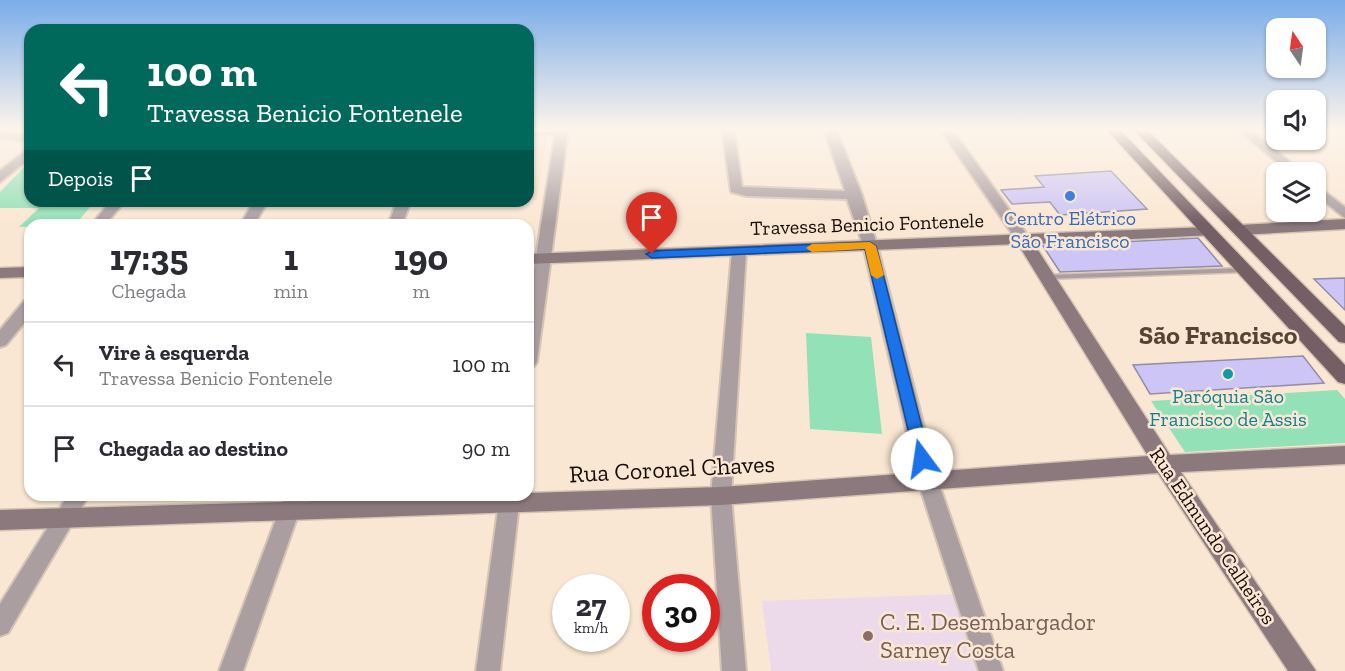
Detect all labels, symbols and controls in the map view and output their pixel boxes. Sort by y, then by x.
north arrow [1266,18,1326,78]
map controls [1266,18,1326,222]
text: 100 m [147,46,257,97]
icon: left [48,48,126,126]
button: sound [1266,90,1326,150]
text: Travessa Benicio Fontenele [147,97,463,129]
icon: arrive [125,162,158,195]
button: layers [1266,162,1326,222]
text: Depois [48,165,113,192]
marker: Centro Elétrico São Francisco [1063,189,1077,203]
pin [626,192,677,254]
icon: arrive [635,201,668,234]
place label: Centro Elétrico São Francisco [1004,206,1136,253]
street label: Travessa Benicio Fontenele [750,208,984,240]
text: 17:35 [110,236,188,279]
text: 1 [284,236,298,279]
text: 190 [394,236,448,279]
text: Chegada [112,279,186,303]
text: min [274,279,308,303]
text: m [412,279,430,303]
district label: São Francisco [1139,319,1298,351]
text: Vire à esquerda [99,339,249,366]
icon: left [48,348,81,381]
text: 100 m [452,351,510,378]
text: Travessa Benicio Fontenele [99,366,333,390]
marker: Paróquia São Francisco de Assis [1221,367,1235,381]
place label: Paróquia São Francisco de Assis [1149,384,1307,431]
position arrow [890,427,954,491]
icon: arrive [48,432,81,465]
text: Chegada ao destino [99,435,288,462]
text: 90 m [462,435,510,462]
street label: Rua Edmundo Calheiros [1145,443,1281,629]
street label: Rua Coronel Chaves [568,449,776,488]
speed limit sign: 30 [642,574,720,652]
text: 27 [576,588,606,624]
place label: C. E. Desembargador Sarney Costa [880,607,1096,664]
text: km/h [574,619,608,637]
marker: C. E. Desembargador Sarney Costa [861,629,875,643]

